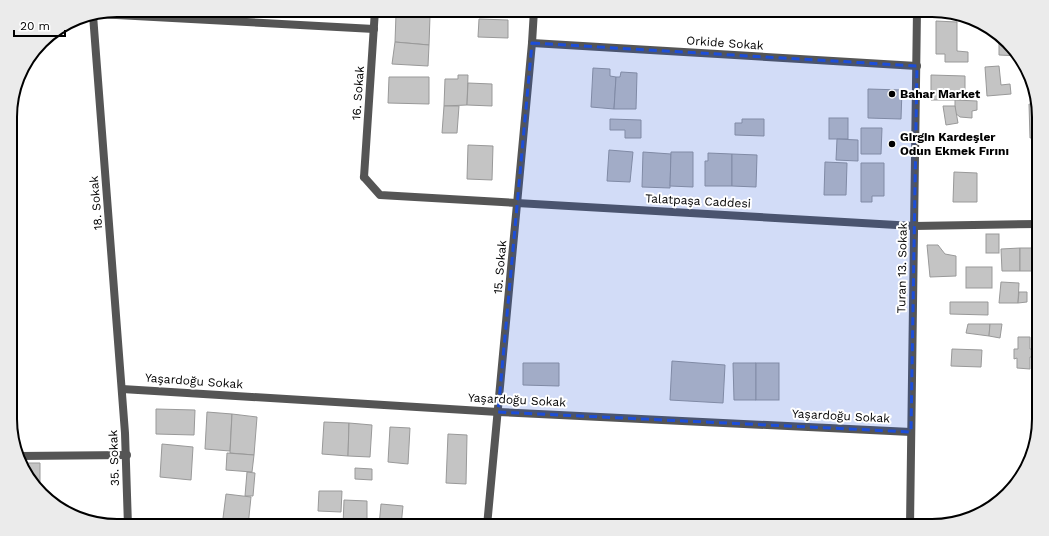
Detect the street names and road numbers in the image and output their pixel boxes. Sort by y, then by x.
street label: Orkide Sokak [686,33,764,53]
street label: 16. Sokak [349,65,367,121]
street label: 18. Sokak [87,175,105,231]
street label: Talatpaşa Caddesi [645,191,751,211]
street label: Turan 13. Sokak [894,222,910,314]
street label: 15. Sokak [491,239,509,295]
street label: Yaşardoğu Sokak [145,371,244,391]
street label: Yaşardoğu Sokak [468,390,567,410]
street label: Yaşardoğu Sokak [792,406,891,426]
street label: 35. Sokak [106,429,122,486]

